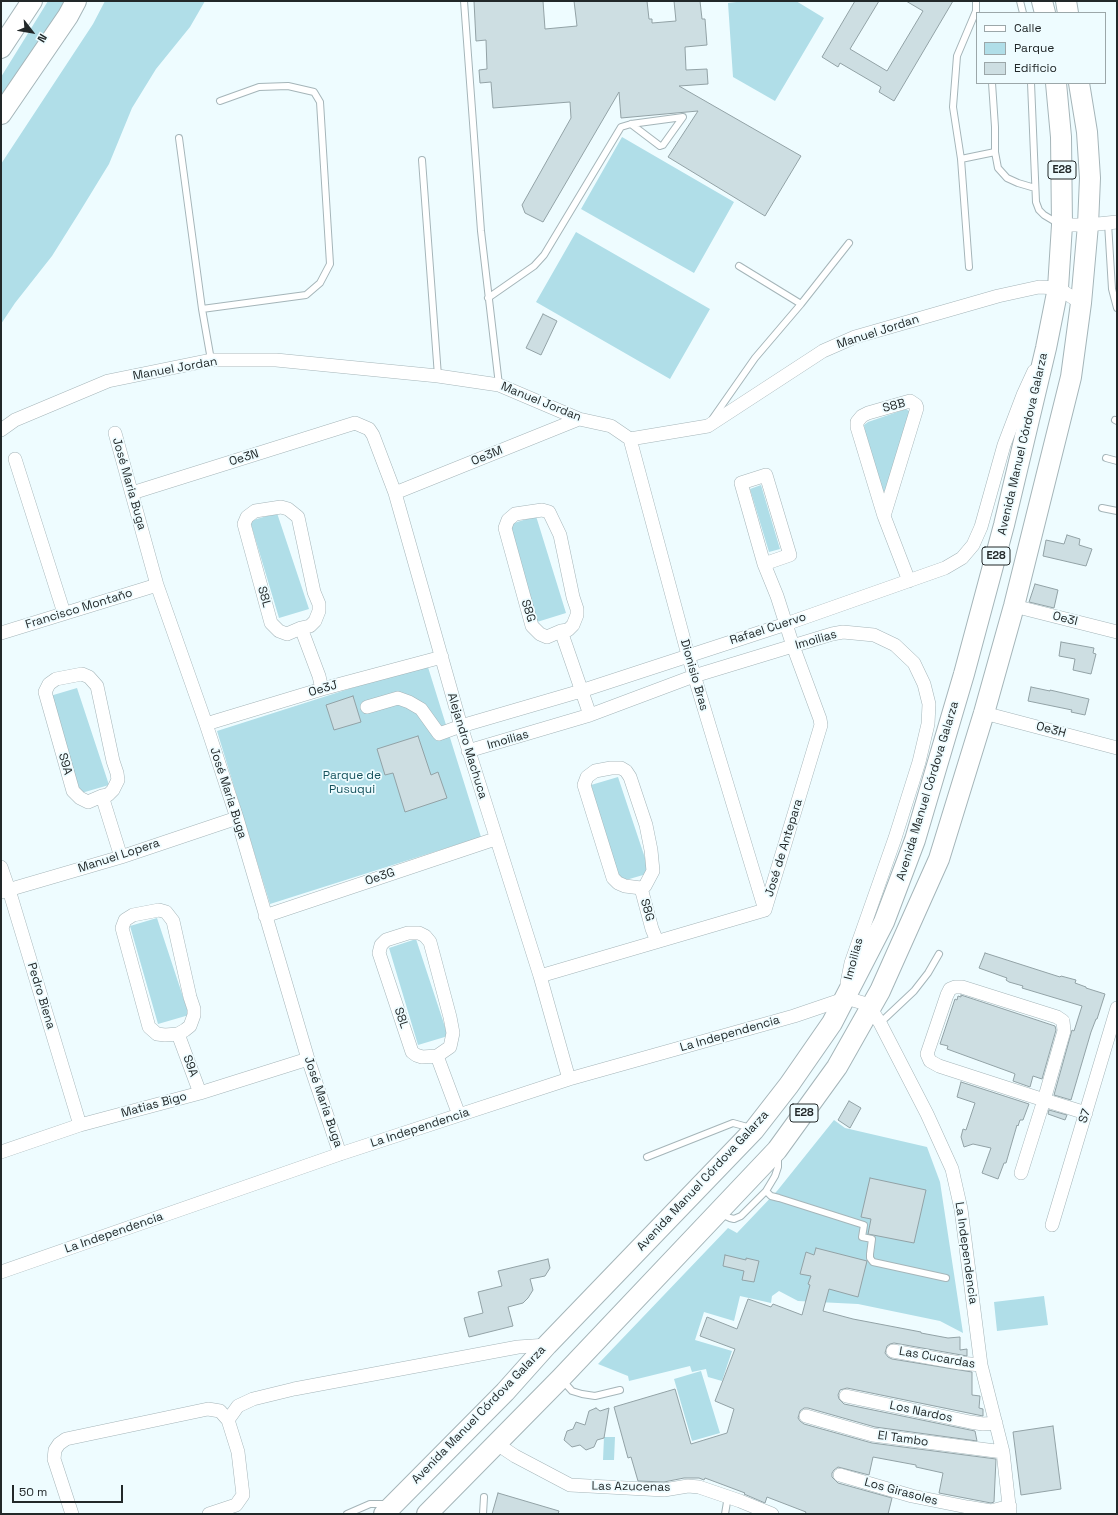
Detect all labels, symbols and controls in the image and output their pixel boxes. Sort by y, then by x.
north arrow [12,12,52,52]
legend [976,12,1106,84]
text: Calle [1014,20,1042,36]
text: N [34,31,50,45]
text: Parque [1014,40,1054,56]
text: Edificio [1014,60,1057,76]
road number: E28 [1048,161,1076,179]
street label: Manuel Jordan [835,312,921,352]
street label: Avenida Manuel Córdova Galarza [995,351,1051,537]
street label: Manuel Jordan [132,354,218,384]
street label: Manuel Jordan [499,379,583,425]
street label: S8B [881,396,907,416]
street label: José Maria Buga [109,436,149,532]
street label: Oe3M [469,443,505,469]
street label: Oe3N [227,447,261,469]
road number: E28 [982,547,1010,565]
street label: S8L [254,585,274,609]
street label: Francisco Montaño [24,586,134,632]
street label: S8G [518,598,538,624]
street label: Oe3I [1051,609,1079,629]
street label: Rafael Cuervo [728,610,808,648]
street label: Imoilias [794,627,838,653]
street label: Dionisio Bras [677,638,711,712]
street label: Oe3J [307,678,339,700]
street label: Alejandro Machuca [444,691,490,801]
street label: Avenida Manuel Córdova Galarza [894,700,962,882]
street label: Oe3H [1035,719,1067,741]
street label: Imoilias [486,727,530,753]
street label: José Maria Buga [206,745,250,841]
street label: S9A [55,751,75,777]
park label: Parque de Pusuqui [323,769,381,797]
street label: José de Antepara [762,797,806,899]
street label: Manuel Lopera [76,836,162,876]
street label: Oe3G [363,865,397,889]
street label: S8G [637,897,657,923]
street label: Imoilias [842,937,866,981]
street label: Pedro Biena [24,961,58,1031]
street label: S8L [391,1006,411,1030]
street label: La Independencia [678,1013,782,1055]
street label: S9A [179,1053,201,1079]
street label: José Maria Buga [301,1055,345,1149]
street label: Matias Bigo [119,1089,189,1121]
road number: E28 [790,1104,818,1122]
street label: La Independencia [369,1105,471,1151]
street label: S7 [1076,1107,1094,1125]
street label: Avenida Manuel Córdova Galarza [634,1108,772,1254]
street label: La Independencia [952,1201,980,1305]
street label: La Independencia [63,1209,165,1257]
street label: Avenida Manuel Córdova Galarza [409,1343,549,1487]
street label: Las Cucardas [898,1344,976,1372]
street label: Los Nardos [888,1398,954,1426]
street label: El Tambo [877,1428,929,1450]
street label: Los Girasoles [863,1475,939,1509]
scale bar [14,1477,125,1503]
street label: Las Azucenas [591,1479,671,1495]
text: 50 m [19,1484,47,1500]

